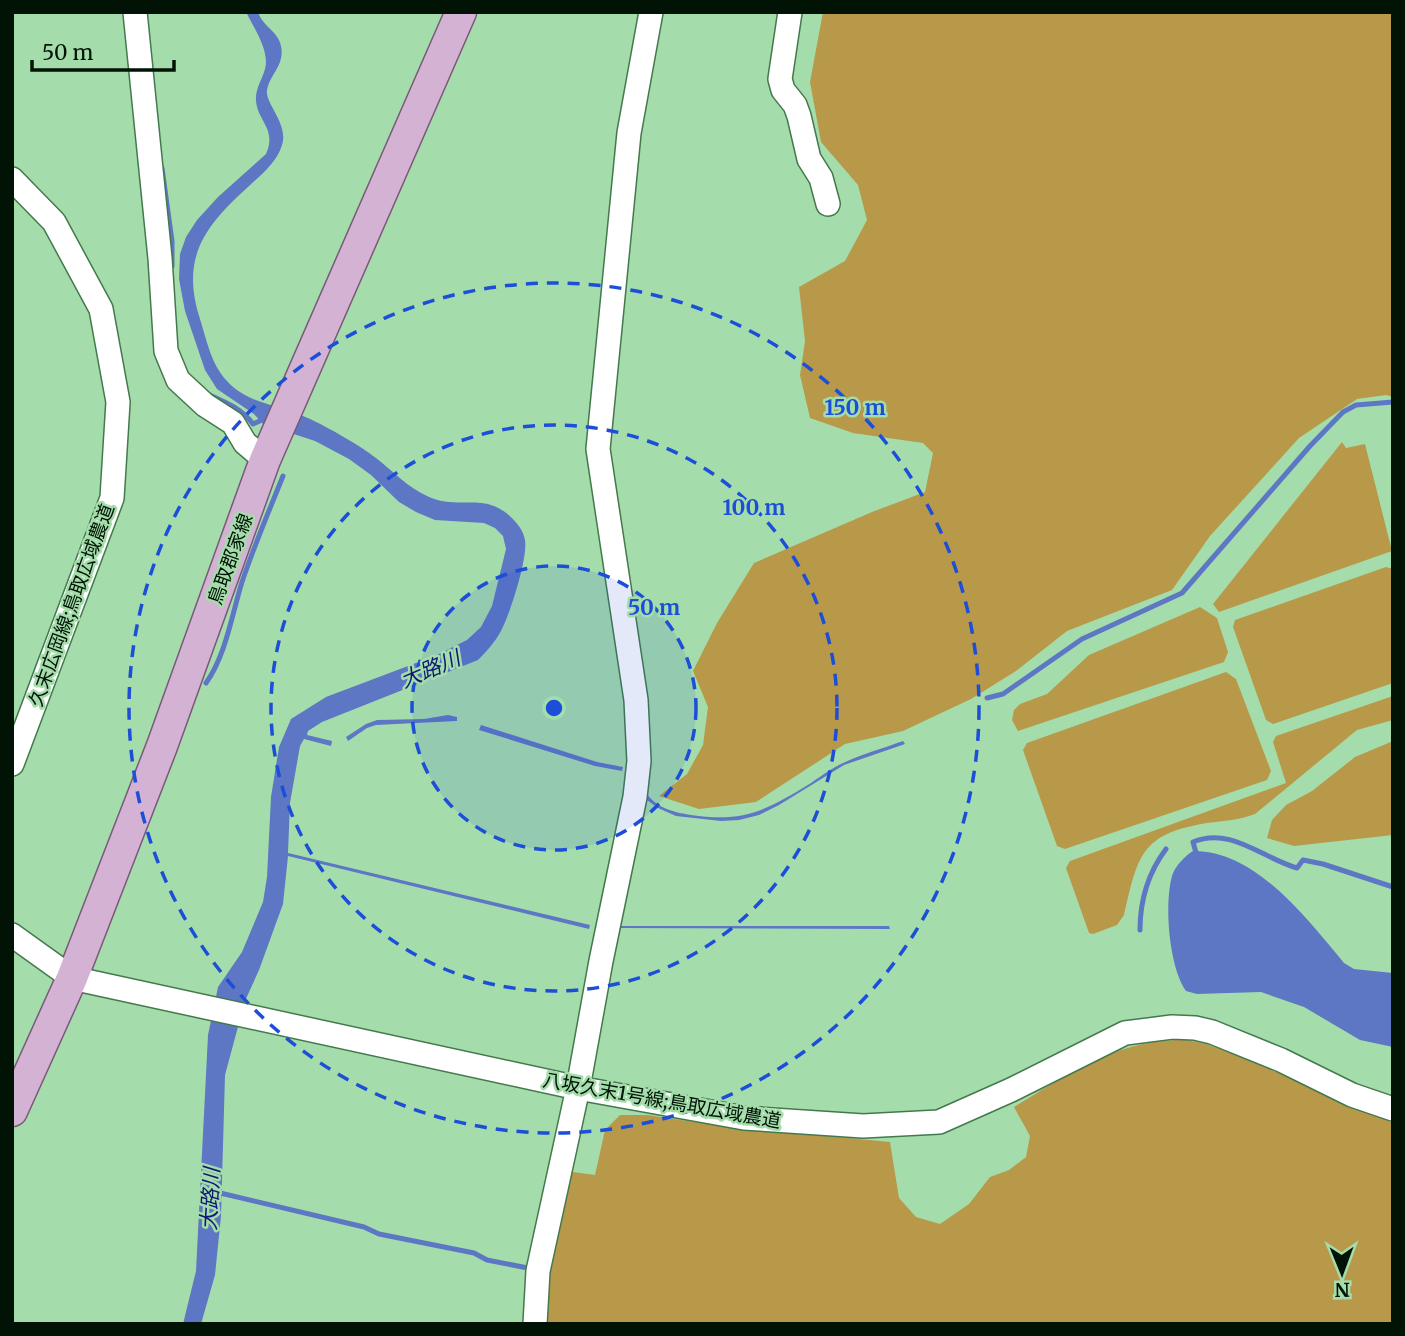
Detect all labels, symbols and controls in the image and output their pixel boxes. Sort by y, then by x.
scale bar [32,28,173,72]
text: 50 m [42,39,93,66]
text: 150 m [824,394,886,421]
text: 100 m [723,494,785,521]
street label: 久末広岡線;鳥取広域農道 [23,500,119,710]
street label: 鳥取郡家線 [202,510,258,608]
text: 50 m [628,594,680,621]
water label: 大路川 [396,643,466,694]
centre of rings [542,696,566,720]
street label: 八坂久末1号線;鳥取広域農道 [541,1067,783,1133]
water label: 大路川 [195,1165,225,1231]
north arrow [1307,1238,1377,1308]
text: N [1335,1278,1350,1302]

